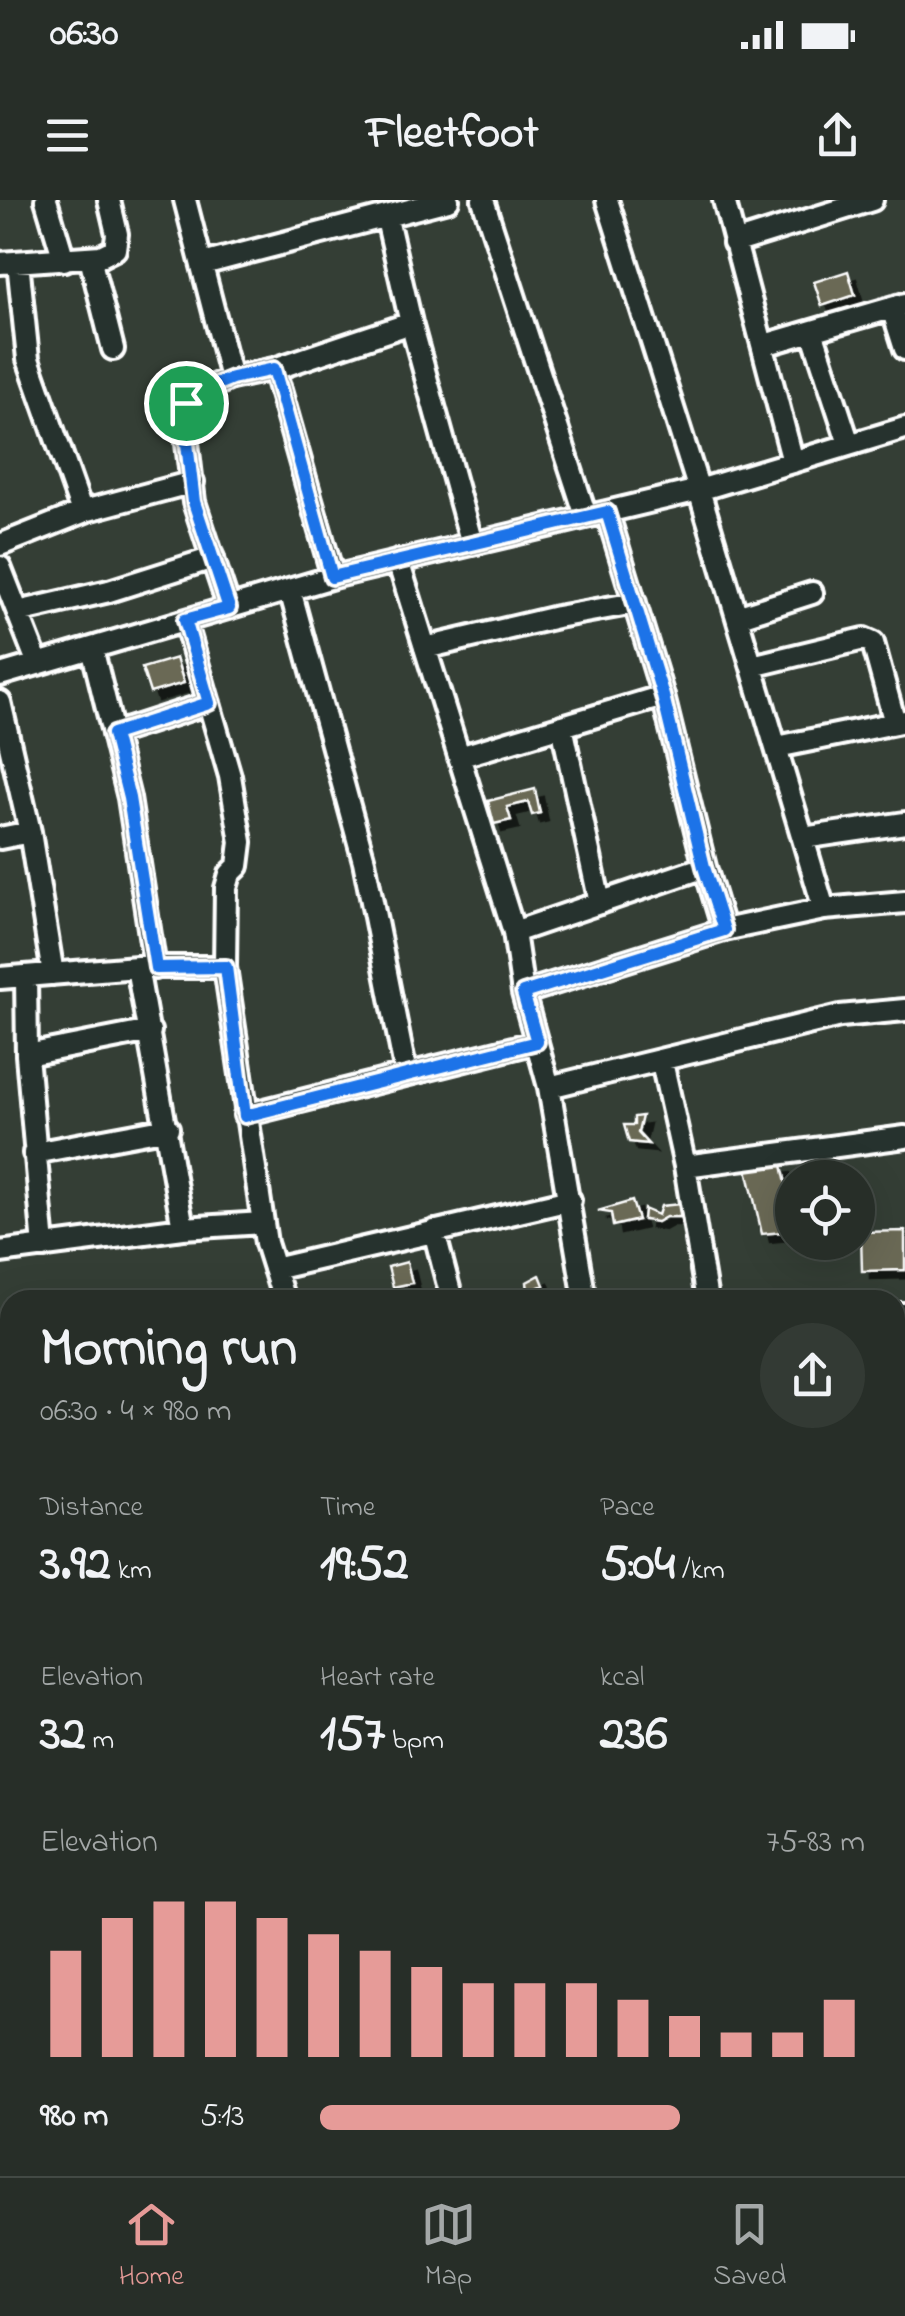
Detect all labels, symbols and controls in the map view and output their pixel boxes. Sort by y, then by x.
text: 06:30 [50,7,118,63]
text: Fleetfoot [366,102,539,168]
icon: menu [40,108,95,163]
icon: share [810,108,865,163]
pin [144,361,229,446]
icon: arrive [159,376,214,431]
map controls [775,1160,875,1260]
button: locate [775,1160,875,1260]
text: Morning run [40,1311,297,1391]
button: share [760,1323,865,1428]
text: 06:30 · 4 × 980 m [40,1389,232,1436]
text: Distance [40,1488,143,1529]
text: Time [320,1488,375,1529]
text: Pace [600,1488,655,1529]
text: 3.92 [40,1529,111,1602]
text: 19:52 [320,1529,409,1602]
text: 5:04 [600,1529,675,1602]
text: km [111,1551,152,1592]
text: /km [675,1551,725,1592]
text: Elevation [40,1658,143,1699]
text: Heart rate [320,1658,435,1699]
text: kcal [600,1658,645,1699]
text: 32 [40,1699,86,1772]
text: 157 [320,1699,385,1772]
text: 236 [600,1699,668,1772]
text: m [86,1721,114,1762]
text: bpm [385,1721,444,1762]
text: Elevation [40,1820,158,1867]
text: 75–83 m [766,1820,865,1867]
text: 980 m [40,2094,108,2141]
text: 5:13 [200,2094,244,2141]
tab: Home [119,2197,184,2298]
tab: Map [421,2197,476,2298]
tab: Saved [713,2197,786,2298]

